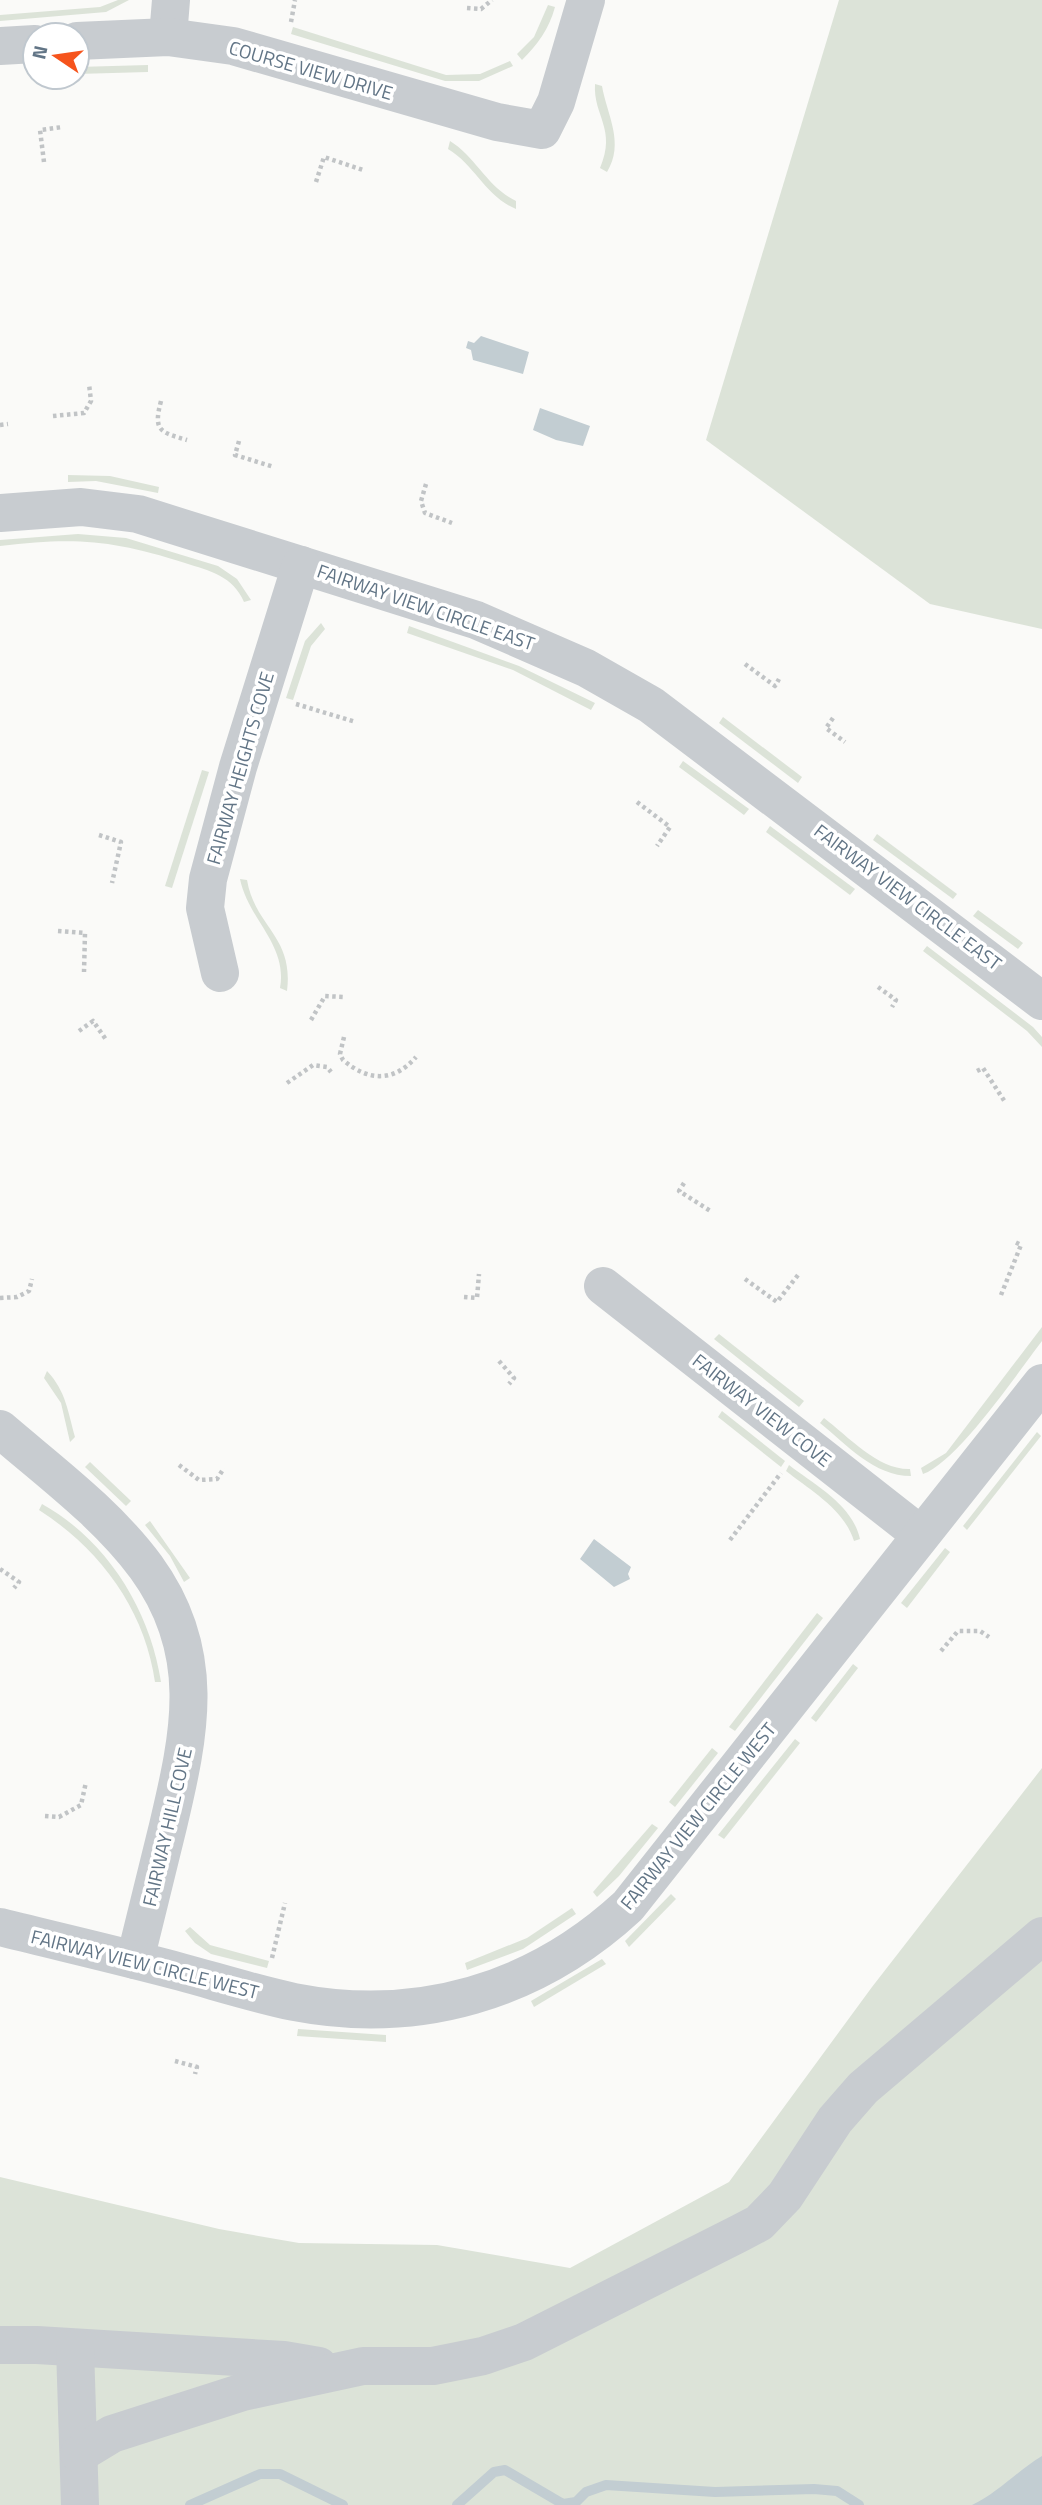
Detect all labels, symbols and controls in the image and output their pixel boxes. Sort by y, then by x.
north arrow [21,21,91,91]
street label: COURSE VIEW DRIVE [226,32,396,107]
text: N [23,42,55,62]
street label: FAIRWAY VIEW CIRCLE EAST [313,556,539,657]
street label: FAIRWAY HEIGHTS COVE [198,668,281,868]
street label: FAIRWAY VIEW CIRCLE EAST [808,816,1008,977]
street label: FAIRWAY VIEW COVE [687,1346,838,1473]
street label: FAIRWAY VIEW CIRCLE WEST [613,1716,782,1916]
street label: FAIRWAY HILL COVE [134,1745,199,1909]
street label: FAIRWAY VIEW CIRCLE WEST [28,1921,262,2006]

